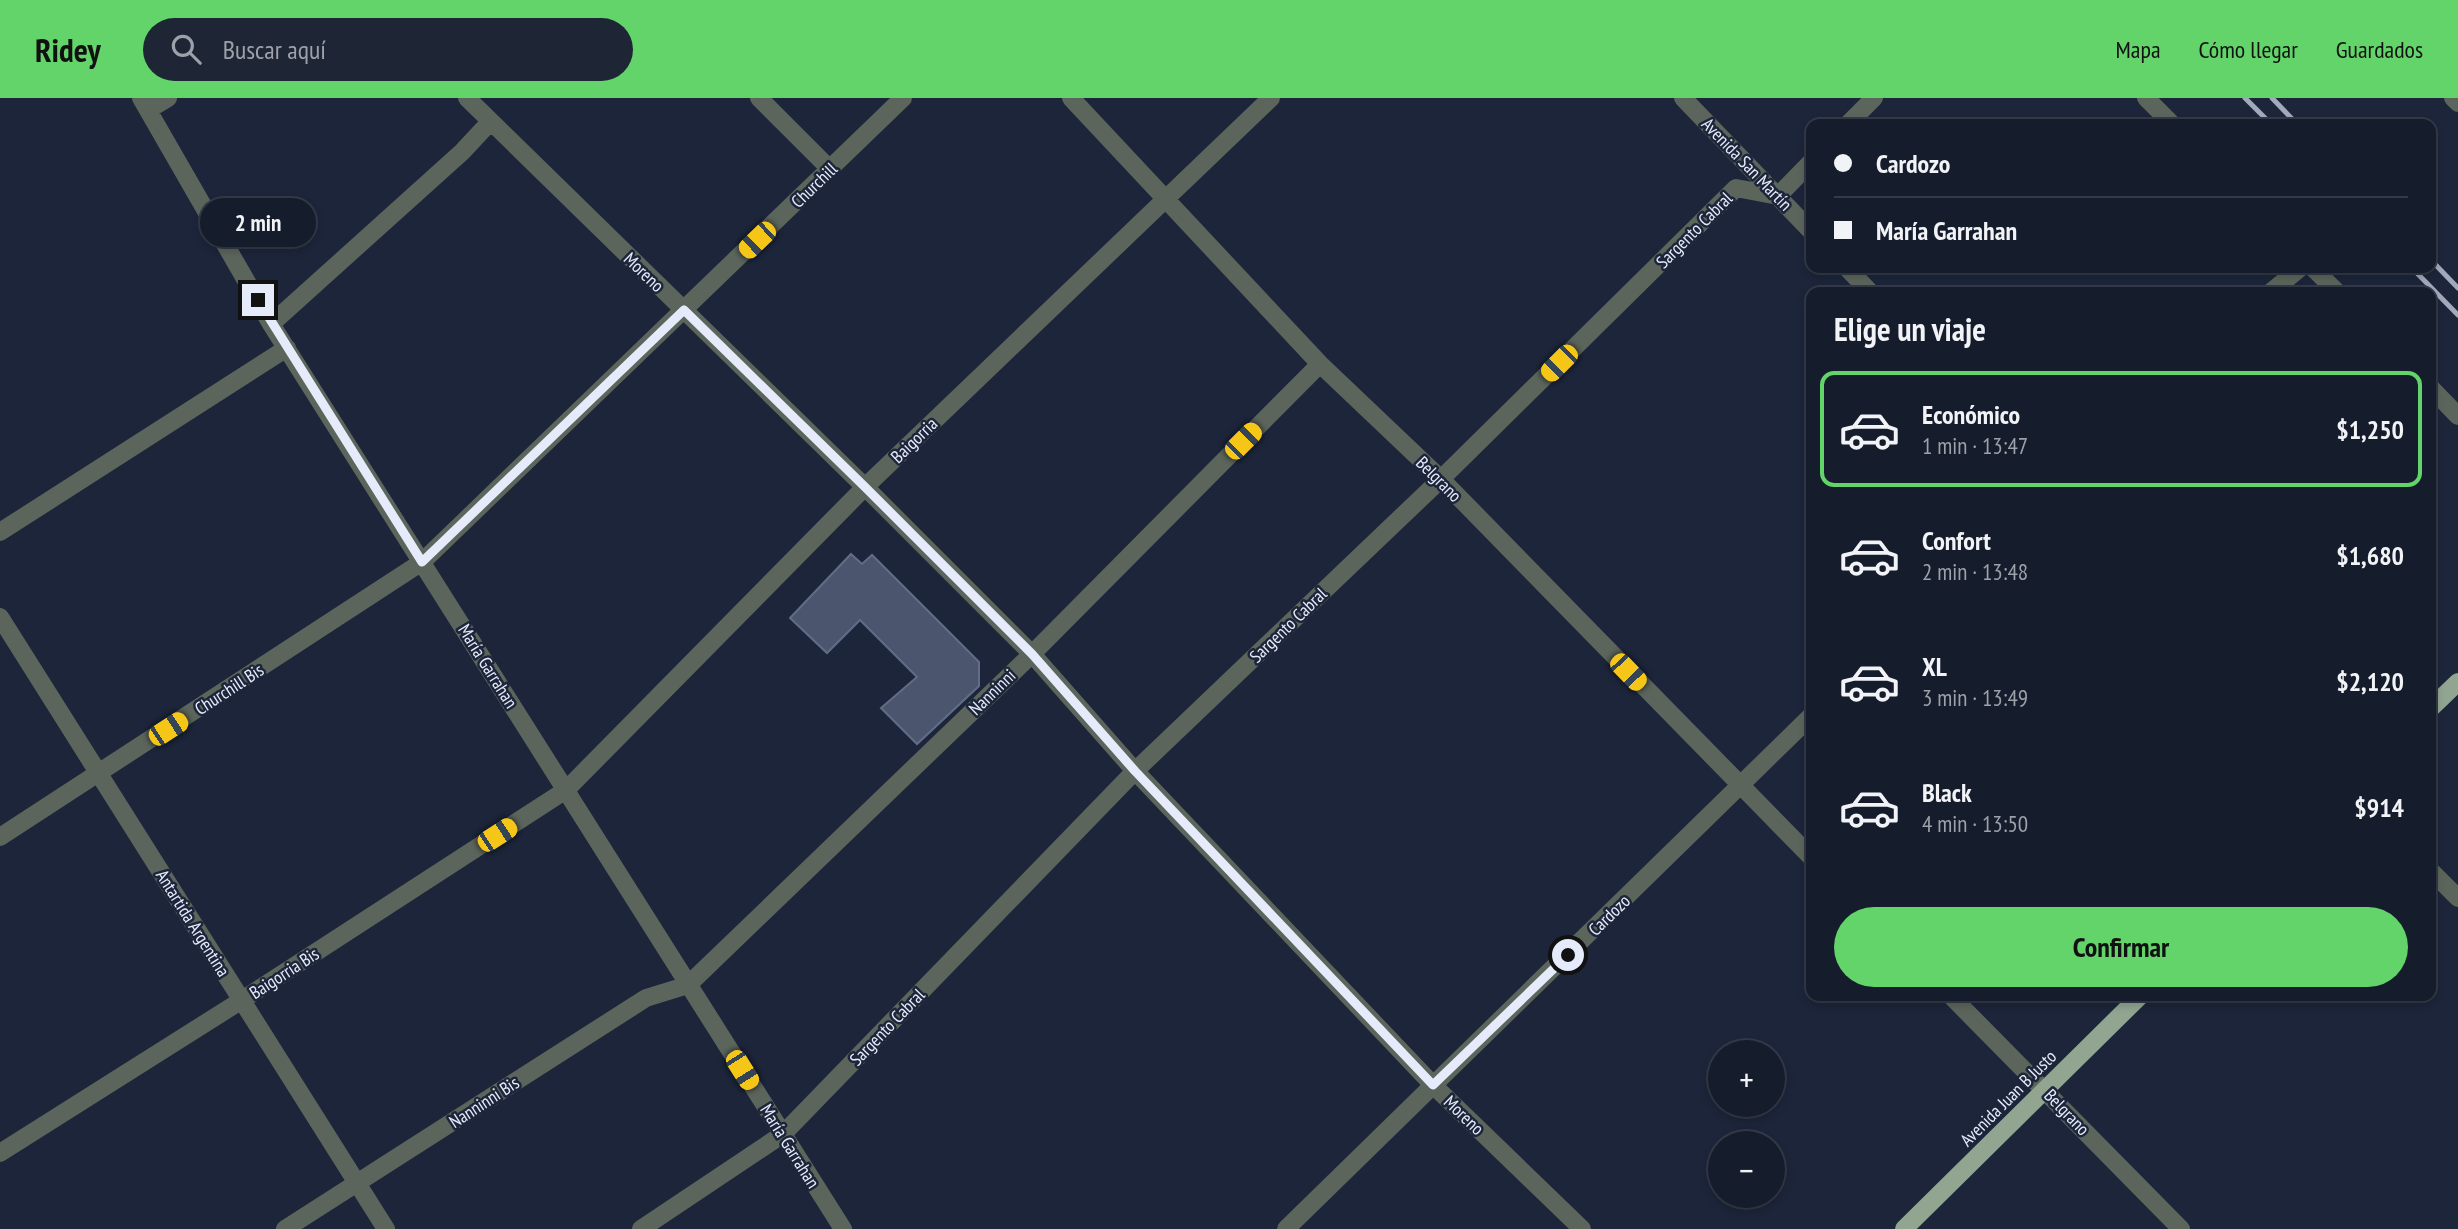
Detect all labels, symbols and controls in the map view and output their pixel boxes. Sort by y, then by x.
search box [143,18,633,81]
text: Ridey [35,28,101,71]
icon: search [167,30,205,68]
text: Buscar aquí [223,33,326,66]
text: Mapa [2116,34,2161,65]
text: Cómo llegar [2199,34,2298,65]
text: Guardados [2336,34,2423,65]
street label: Avenida San Martín [1697,113,1797,215]
text: Cardozo [1876,147,1950,180]
street label: Churchill [786,157,843,213]
street label: Sargento Cabral [1651,186,1738,273]
callout: 2 min [200,198,316,248]
text: 2 min [235,208,281,237]
text: María Garrahan [1876,214,2017,247]
car [735,218,780,262]
street label: Moreno [619,247,669,297]
route end [242,284,274,316]
text: Elige un viaje [1834,308,1986,350]
car [1537,341,1582,385]
icon: car [1838,398,1901,461]
text: Económico [1922,398,2020,431]
street label: Baigorria [886,412,942,468]
text: $1,250 [2336,413,2404,446]
car [1221,419,1266,463]
text: 1 min · 13:47 [1922,431,2028,460]
street label: Belgrano [1411,451,1467,507]
icon: car [1838,524,1901,587]
text: Confort [1922,524,1991,557]
text: $1,680 [2336,539,2404,572]
text: 2 min · 13:48 [1922,557,2028,586]
street label: Sargento Cabral [1245,582,1332,668]
street label: María Garrahan [453,620,523,712]
car [1606,650,1651,694]
icon: car [1838,650,1901,713]
text: XL [1922,650,1947,683]
street label: Churchill Bis [190,658,268,720]
street label: Nanninni [964,664,1020,720]
text: $2,120 [2336,665,2404,698]
text: 3 min · 13:49 [1922,683,2028,712]
car [145,709,192,749]
icon: car [1838,776,1901,839]
text: Black [1922,776,1972,809]
text: $914 [2354,791,2404,824]
text: 4 min · 13:50 [1922,809,2028,838]
car [474,815,521,855]
street label: Antartida Argentina [151,865,235,981]
street label: Cardozo [1583,889,1635,940]
button: Confirmar [1834,907,2408,987]
route start [1552,939,1584,971]
street label: Baigorria Bis [245,942,323,1004]
street label: Sargento Cabral [844,983,930,1070]
map controls [1708,1040,1785,1208]
button: + [1708,1040,1785,1117]
street label: Avenida Juan B Justo [1955,1045,2061,1151]
car [722,1047,763,1093]
street label: Nanninni Bis [445,1071,523,1133]
street label: Belgrano [2039,1084,2095,1140]
street label: Moreno [1439,1090,1489,1140]
street label: María Garrahan [755,1100,825,1192]
button: − [1708,1131,1785,1208]

